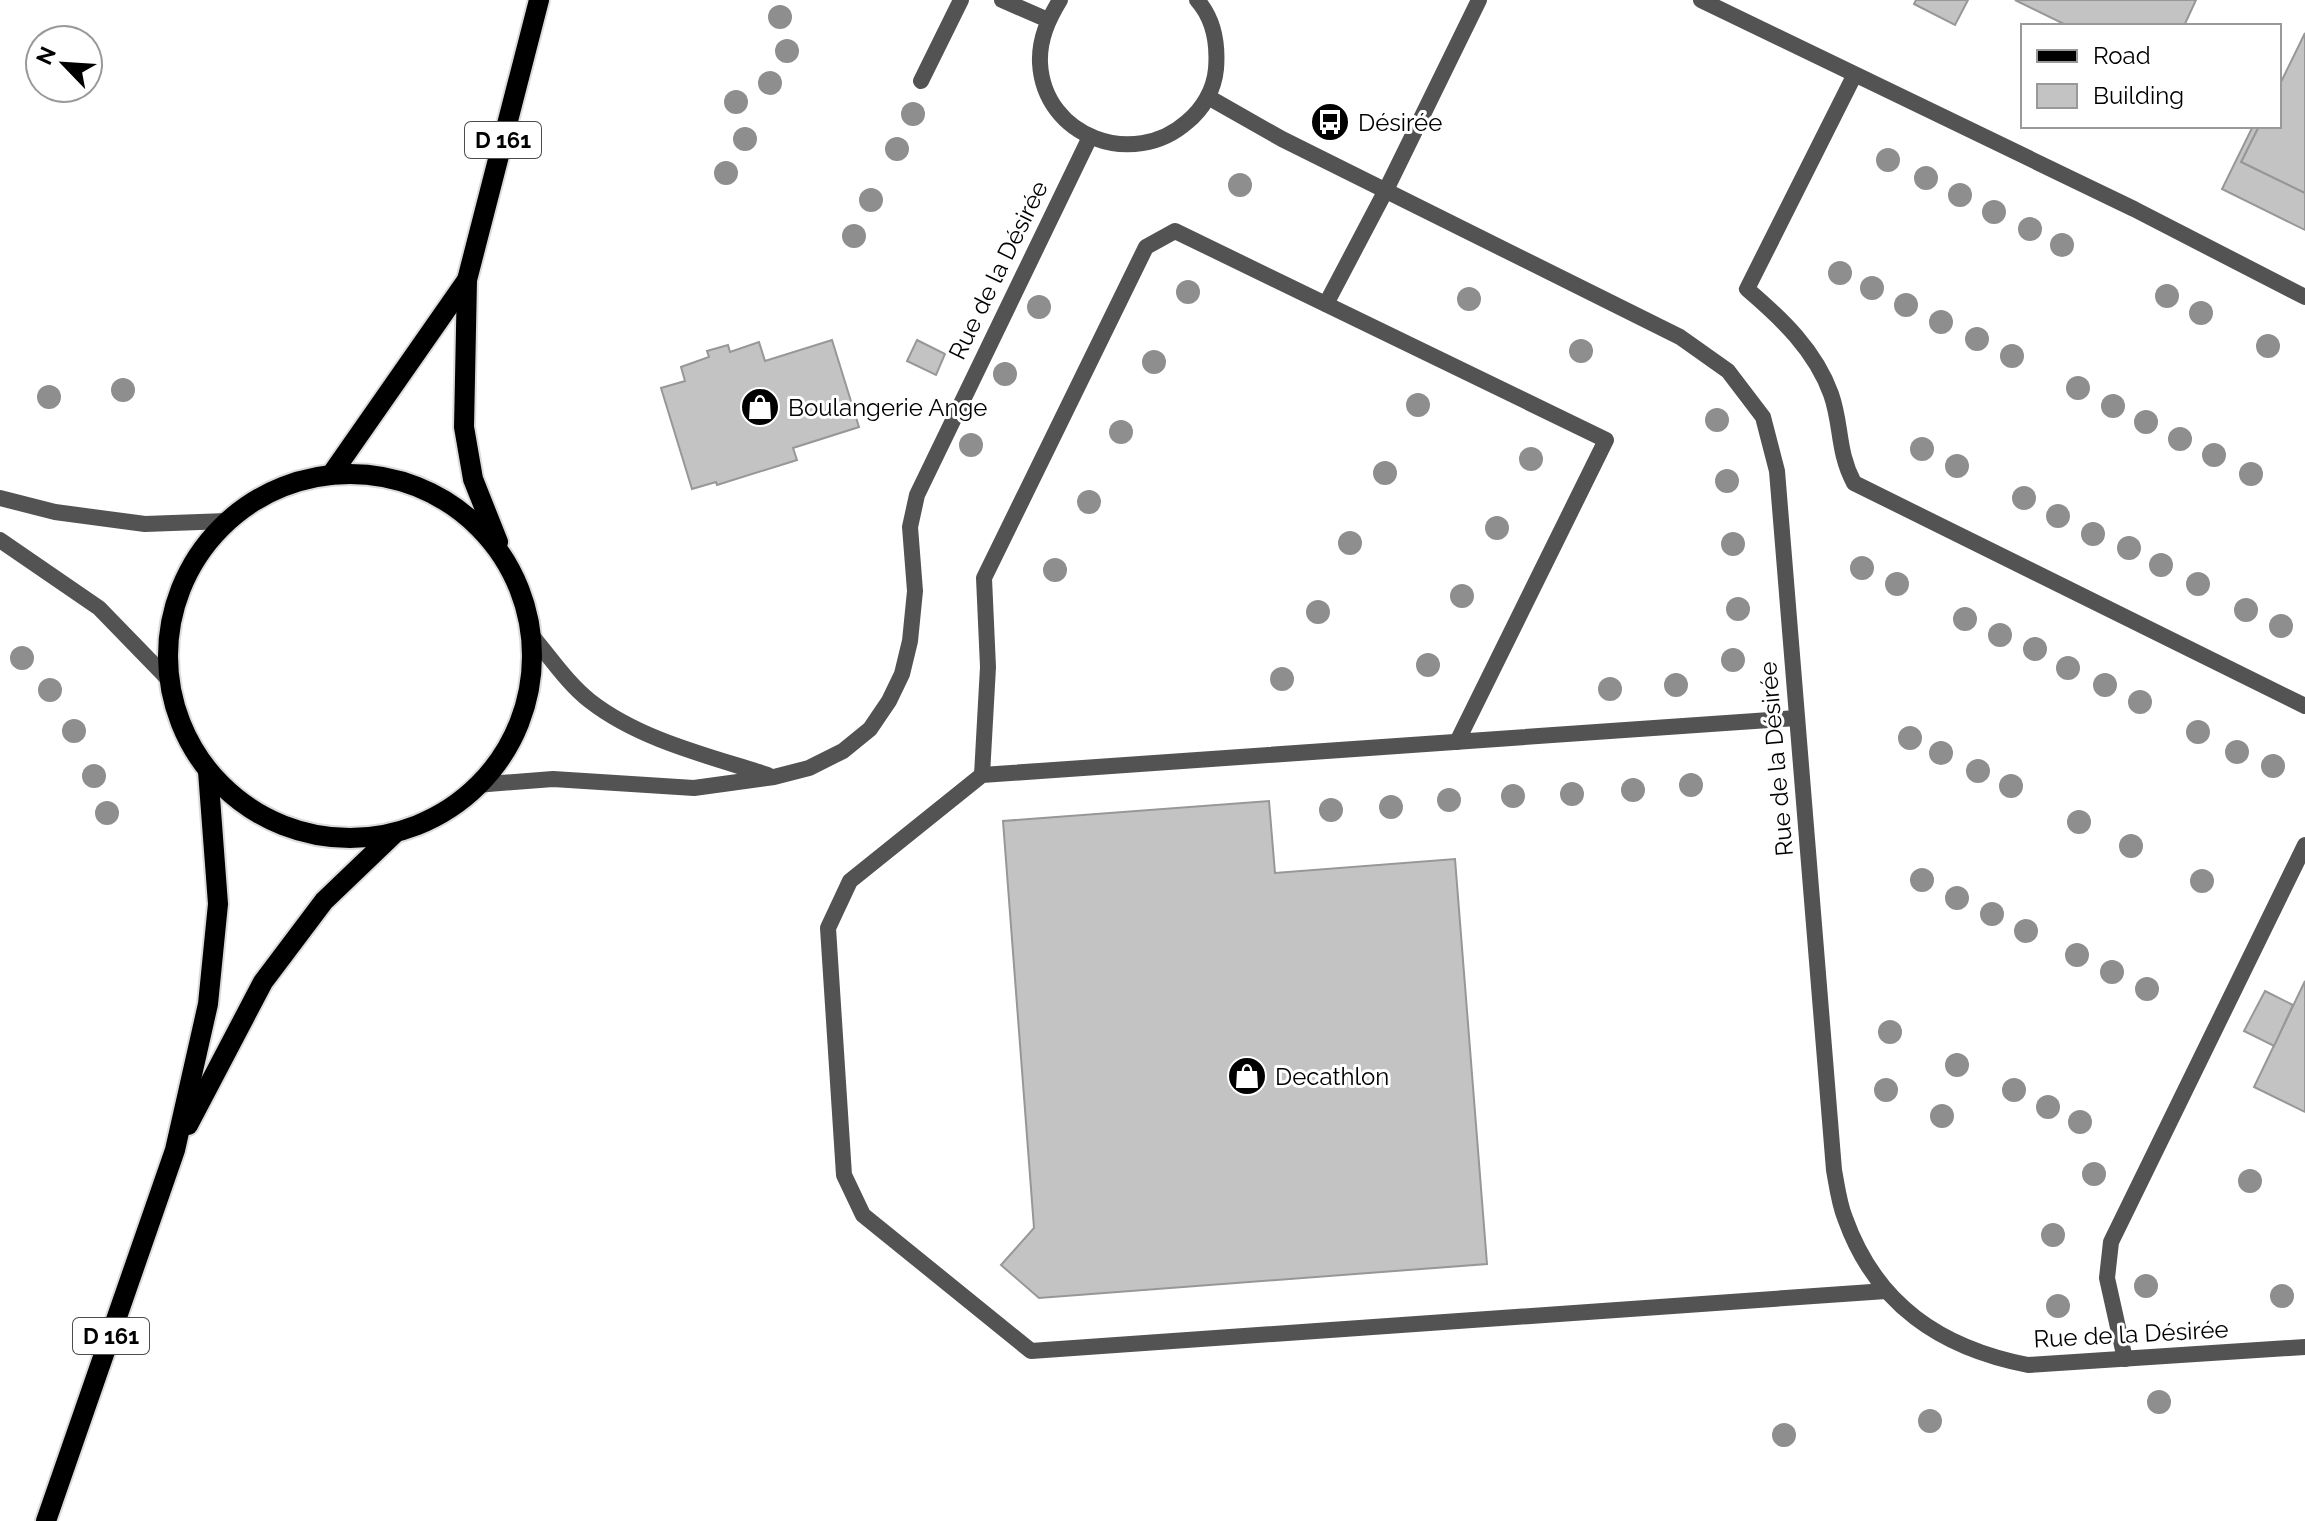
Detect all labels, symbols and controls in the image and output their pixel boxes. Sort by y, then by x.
north arrow [24,24,104,104]
legend [2021,24,2281,128]
text: Road [2093,41,2151,70]
text: N [31,42,61,69]
text: Building [2093,81,2184,110]
bus stop icon: Désirée [1309,101,1351,143]
place label: Désirée [1358,108,1442,137]
road number: D 161 [465,122,541,158]
street label: Rue de la Désirée [942,176,1054,364]
shop icon: Boulangerie Ange [739,386,781,428]
place label: Boulangerie Ange [788,393,987,422]
street label: Rue de la Désirée [1753,661,1799,857]
shop icon: Decathlon [1226,1055,1268,1097]
place label: Decathlon [1275,1062,1389,1091]
street label: Rue de la Désirée [2033,1314,2229,1354]
road number: D 161 [73,1318,149,1354]

